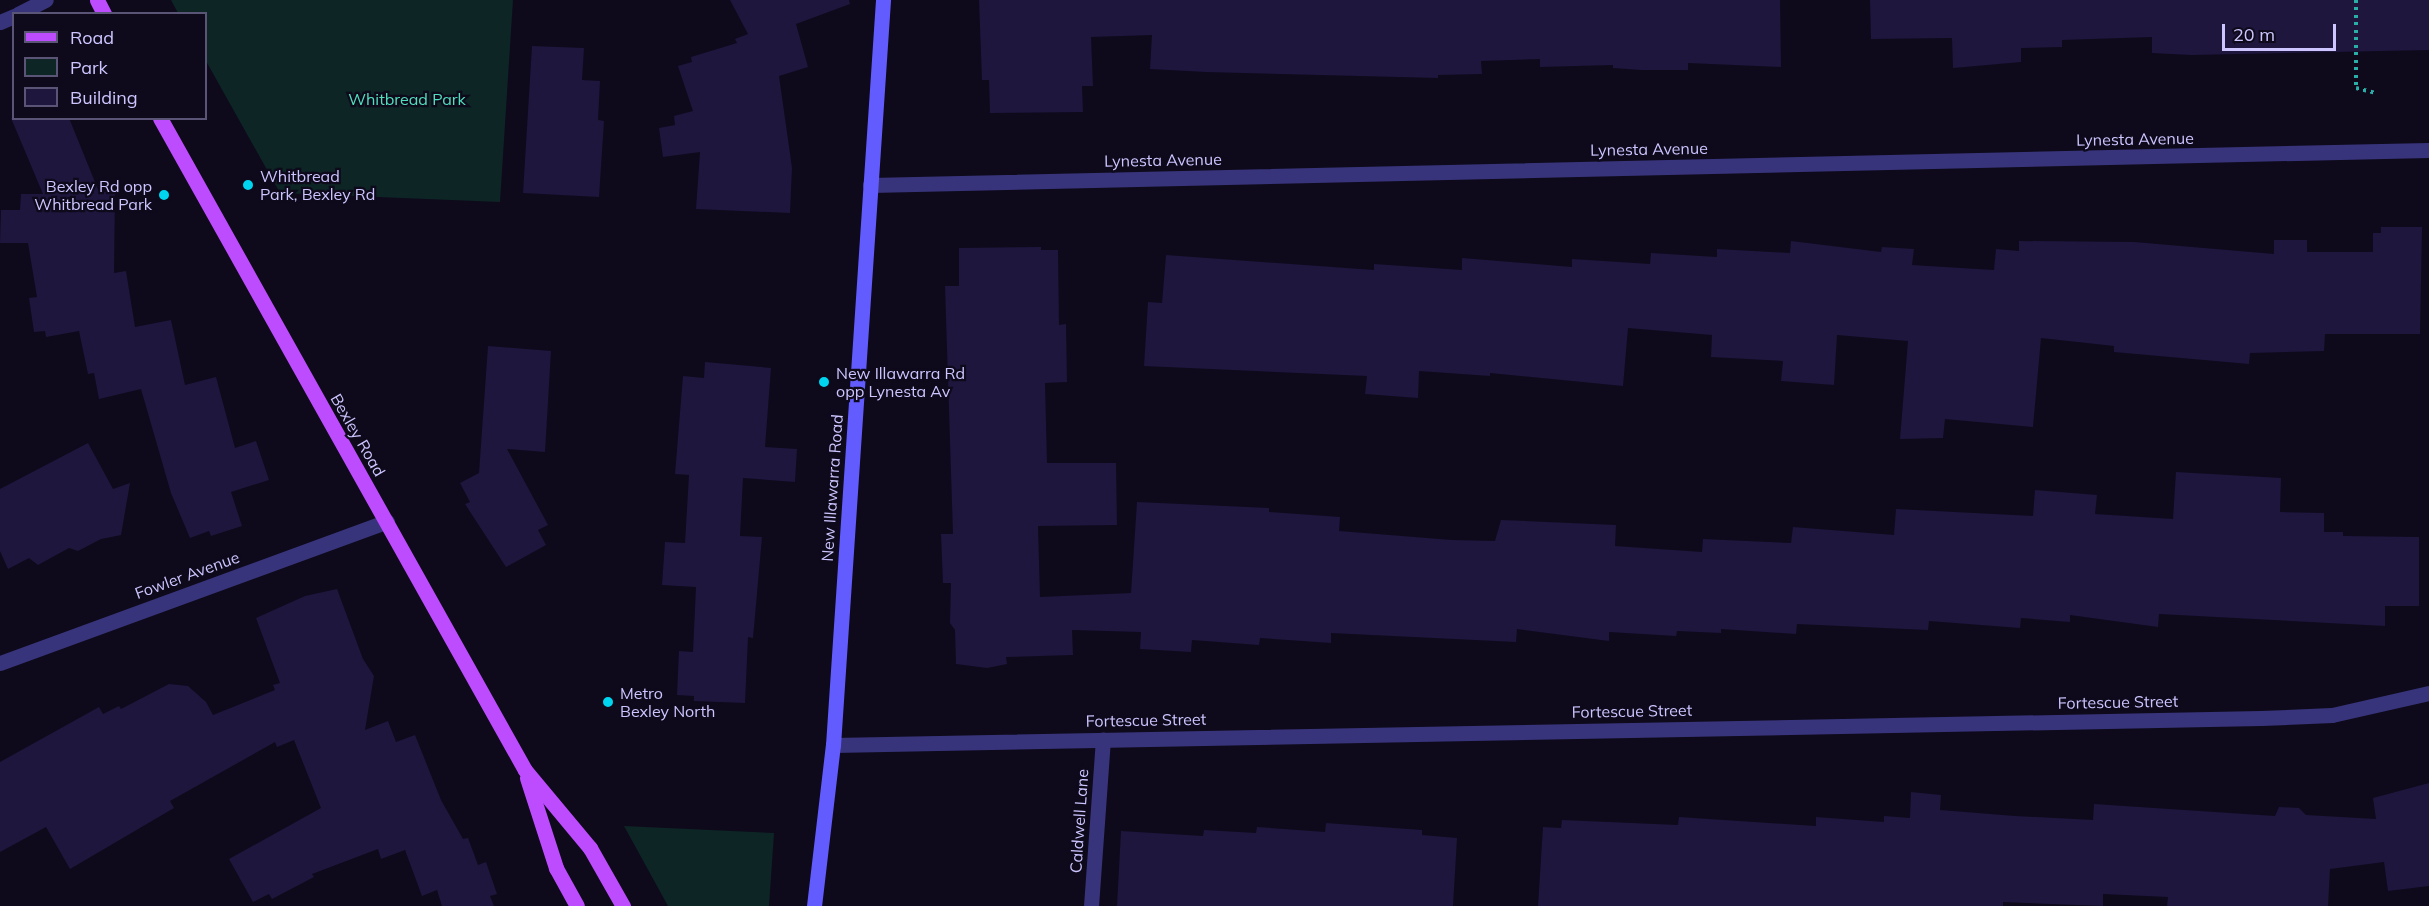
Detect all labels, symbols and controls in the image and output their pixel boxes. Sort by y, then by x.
legend [12,12,207,120]
scale bar [2225,12,2339,50]
text: 20 m [2233,23,2275,46]
text: Road [70,26,114,49]
text: Park [70,56,108,79]
text: Building [70,86,138,109]
park label: Whitbread Park [348,89,466,109]
street label: Lynesta Avenue [2076,128,2194,150]
street label: Lynesta Avenue [1590,138,1708,160]
street label: Lynesta Avenue [1104,149,1222,171]
place label: Whitbread Park, Bexley Rd [260,166,375,204]
place label: Bexley Rd opp Whitbread Park [34,176,152,214]
marker: Whitbread Park, Bexley Rd [241,178,255,192]
marker: Bexley Rd opp Whitbread Park [157,188,171,202]
place label: New Illawarra Rd opp Lynesta Av [836,363,965,401]
marker: New Illawarra Rd opp Lynesta Av [817,375,831,389]
street label: Bexley Road [327,390,389,480]
street label: New Illawarra Road [817,414,847,562]
street label: Fowler Avenue [132,547,242,603]
place label: Metro Bexley North [620,683,715,721]
street label: Fortescue Street [2058,691,2178,713]
marker: Metro Bexley North [601,695,615,709]
street label: Fortescue Street [1572,700,1692,722]
street label: Fortescue Street [1086,709,1206,731]
street label: Caldwell Lane [1066,768,1092,874]

